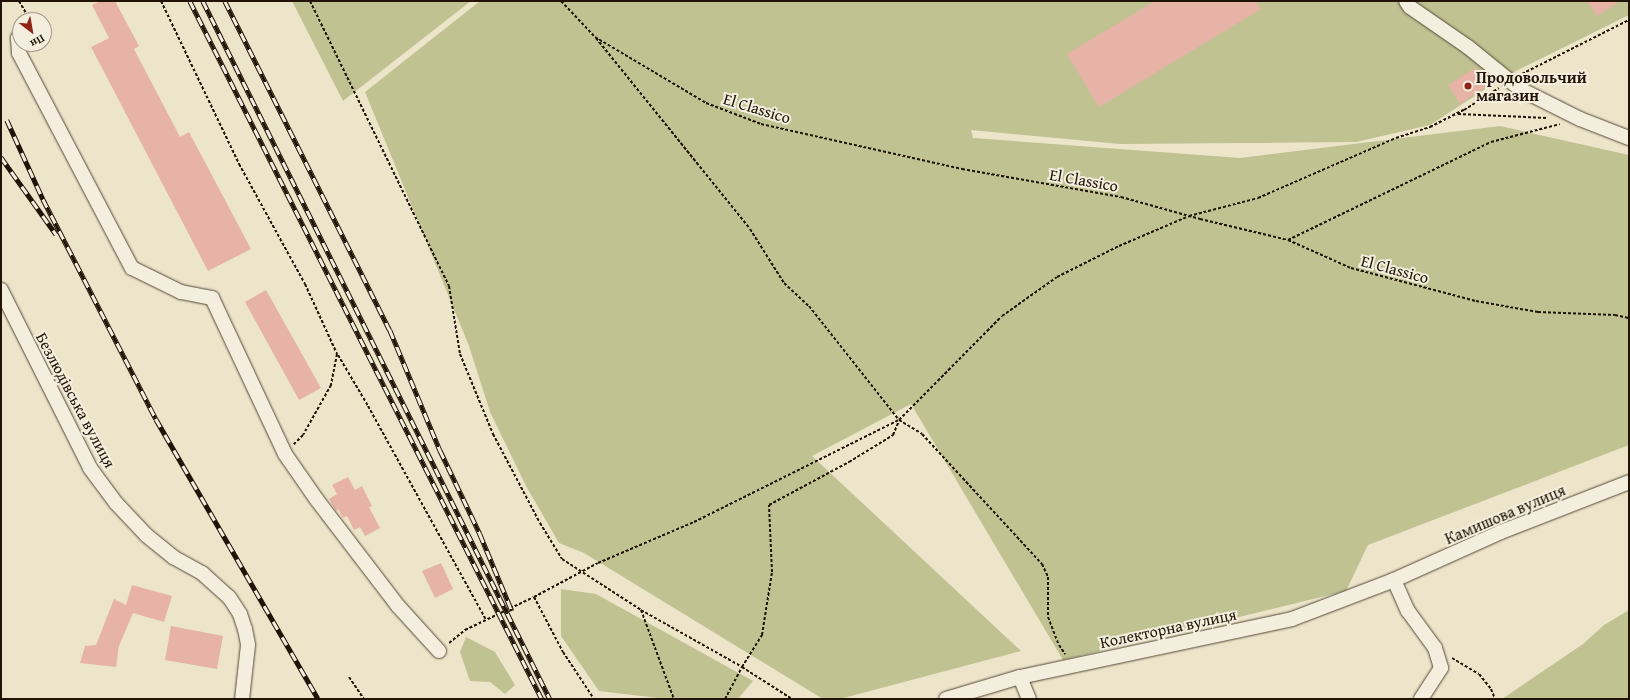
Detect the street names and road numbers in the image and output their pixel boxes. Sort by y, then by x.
street label: El Classico [721,89,793,127]
street label: El Classico [1048,165,1120,195]
street label: El Classico [1359,251,1431,287]
street label: Безлюдівська вулиця [32,329,120,471]
street label: Камишова вулиця [1442,480,1568,548]
street label: Колекторна вулиця [1098,604,1238,652]

